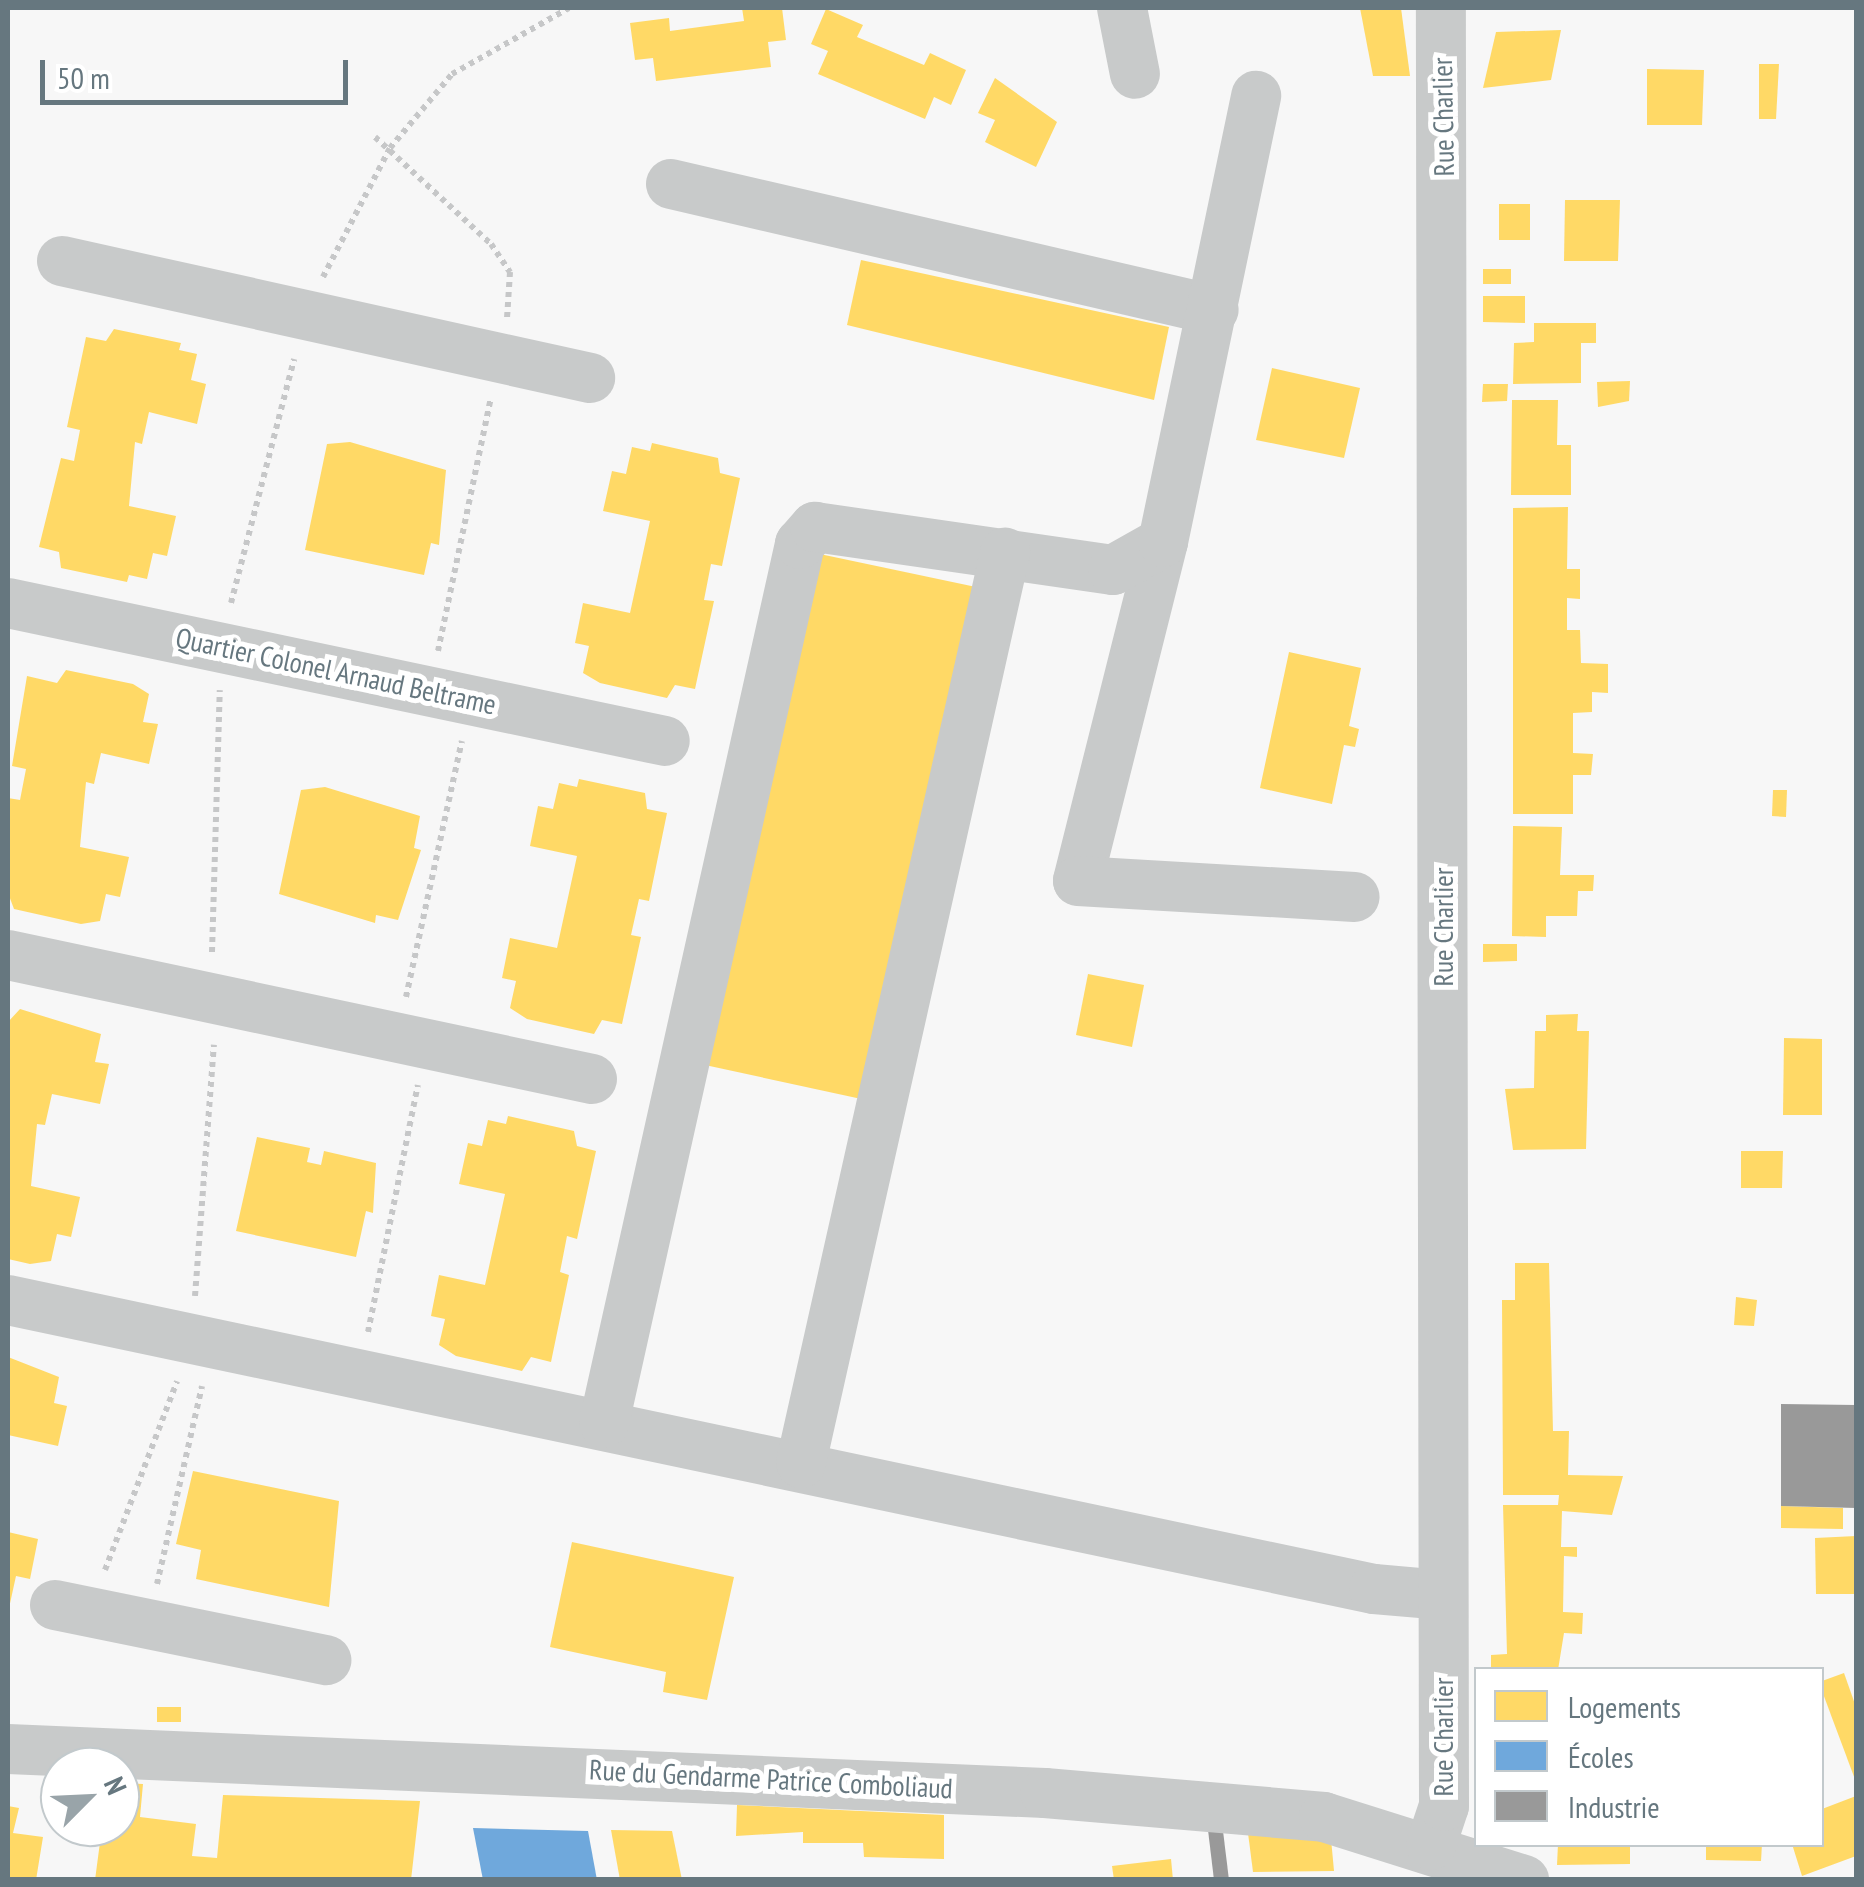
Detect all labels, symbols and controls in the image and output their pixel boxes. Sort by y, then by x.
scale bar [45,40,352,102]
street label: Rue Charlier [1425,57,1461,177]
text: 50 m [57,58,110,97]
street label: Quartier Colonel Arnaud Beltrame [172,621,500,721]
street label: Rue Charlier [1426,868,1460,986]
legend [1474,1667,1824,1847]
street label: Rue Charlier [1426,1678,1460,1796]
text: Logements [1568,1687,1681,1726]
text: Écoles [1568,1737,1634,1776]
north arrow [40,1747,140,1847]
street label: Rue du Gendarme Patrice Comboliaud [588,1753,954,1805]
text: N [96,1771,136,1800]
text: Industrie [1568,1787,1660,1826]

